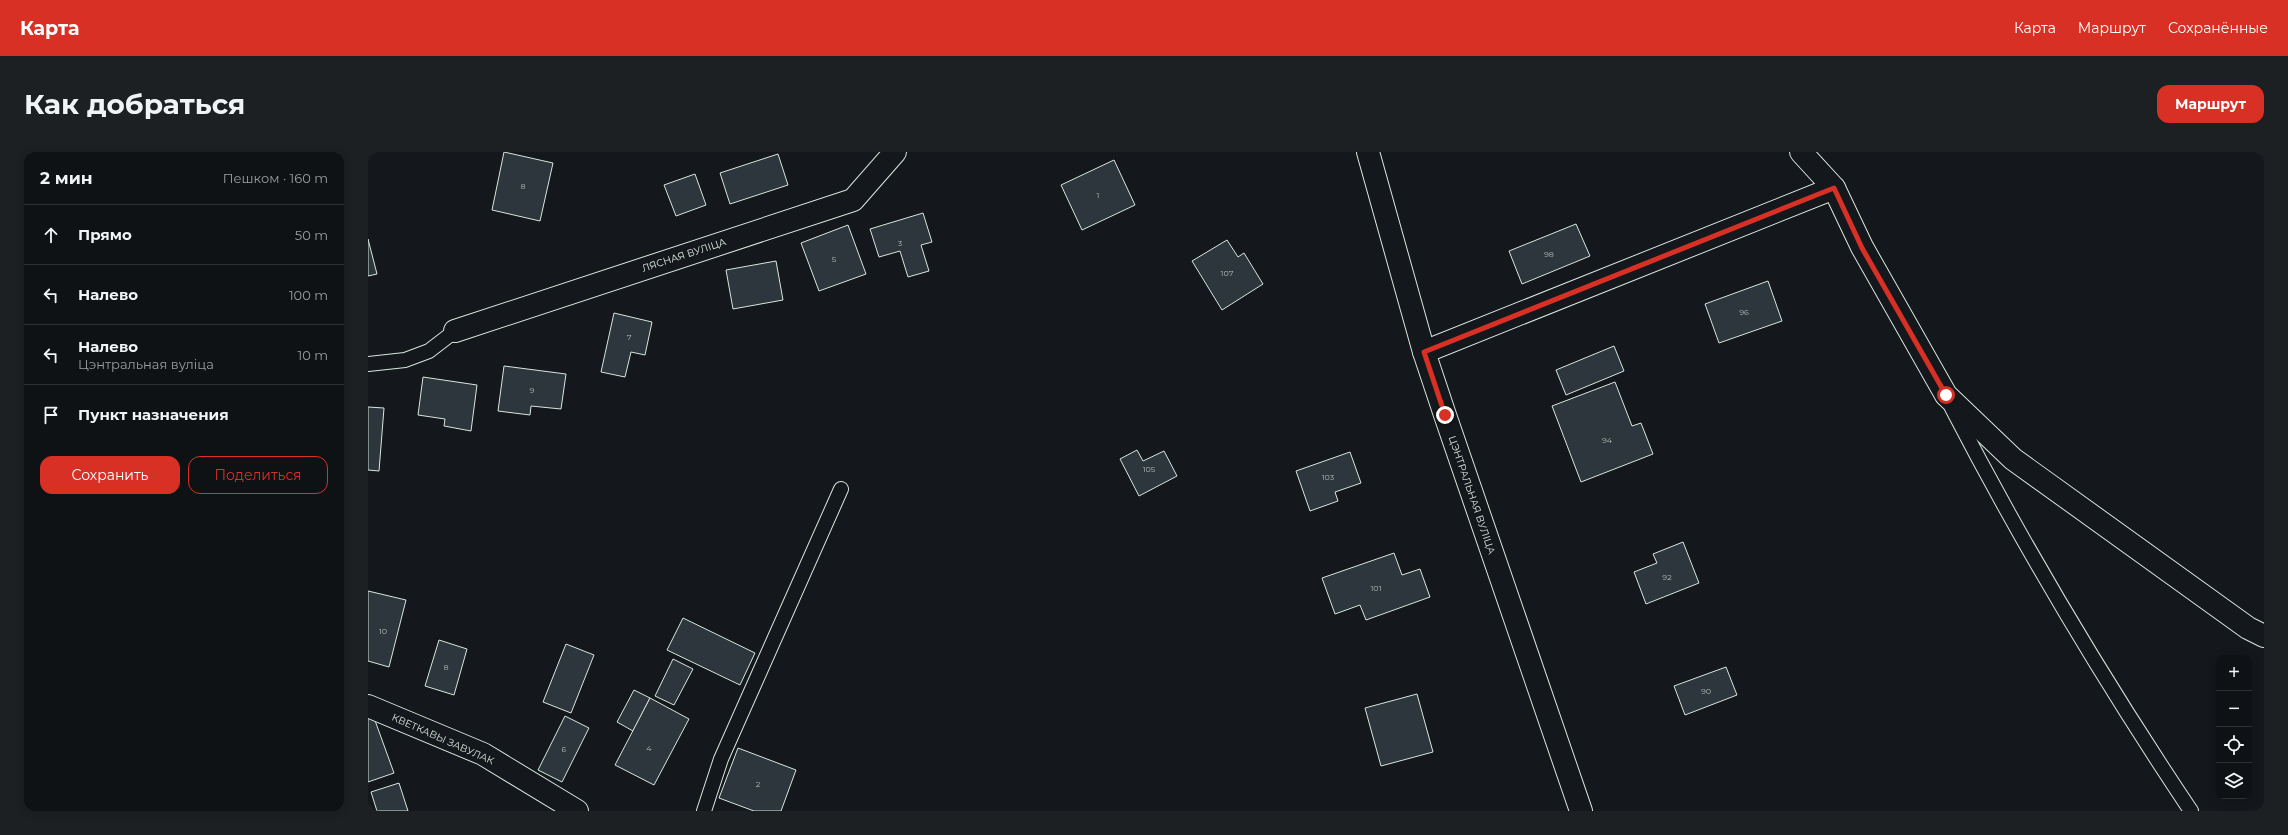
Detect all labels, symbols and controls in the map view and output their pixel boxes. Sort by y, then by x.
text: Карта [20,17,80,40]
text: Карта [2014,19,2056,37]
text: Маршрут [2078,19,2146,37]
text: Сохранённые [2168,19,2268,37]
button: Маршрут [2157,85,2264,123]
text: Как добраться [24,87,245,121]
text: 2 мин [40,168,93,188]
text: Пешком · 160 m [223,170,328,186]
house number: 8 [520,181,526,191]
house number: 1 [1097,190,1099,200]
icon: ahead [40,224,62,246]
text: Прямо [78,225,132,244]
text: 50 m [295,227,328,243]
street label: ЛЯСНАЯ ВУЛІЦА [640,235,728,275]
house number: 3 [898,238,903,248]
house number: 98 [1544,249,1554,259]
house number: 5 [832,254,837,264]
house number: 107 [1221,268,1234,278]
icon: left [40,284,62,306]
text: Налево [78,285,138,304]
text: 100 m [289,287,328,303]
house number: 96 [1739,307,1749,317]
house number: 7 [627,332,632,342]
text: Налево [78,337,138,356]
icon: left [40,344,62,366]
text: 10 m [298,347,328,363]
text: Цэнтральная вуліца [78,356,214,372]
house number: 9 [530,385,535,395]
route start [1937,386,1955,404]
icon: arrive [40,404,62,426]
text: Пункт назначения [78,405,229,424]
route end [1436,406,1454,424]
street label: ЦЭНТРАЛЬНАЯ ВУЛІЦА [1446,434,1499,556]
house number: 94 [1602,435,1613,445]
button: Сохранить [40,456,180,494]
button: Поделиться [188,456,328,494]
house number: 105 [1143,464,1156,474]
house number: 103 [1322,472,1335,482]
house number: 92 [1662,572,1672,582]
house number: 101 [1370,583,1382,593]
house number: 10 [379,626,387,636]
map controls [2216,655,2252,799]
button: + [2216,655,2252,691]
house number: 8 [443,662,449,672]
house number: 90 [1701,686,1711,696]
button: − [2216,691,2252,727]
street label: КВЕТКАВЫ ЗАВУЛАК [390,711,496,767]
button: locate [2216,727,2252,763]
house number: 4 [646,743,652,753]
house number: 6 [562,744,567,754]
button: layers [2216,763,2252,799]
house number: 2 [756,779,761,789]

